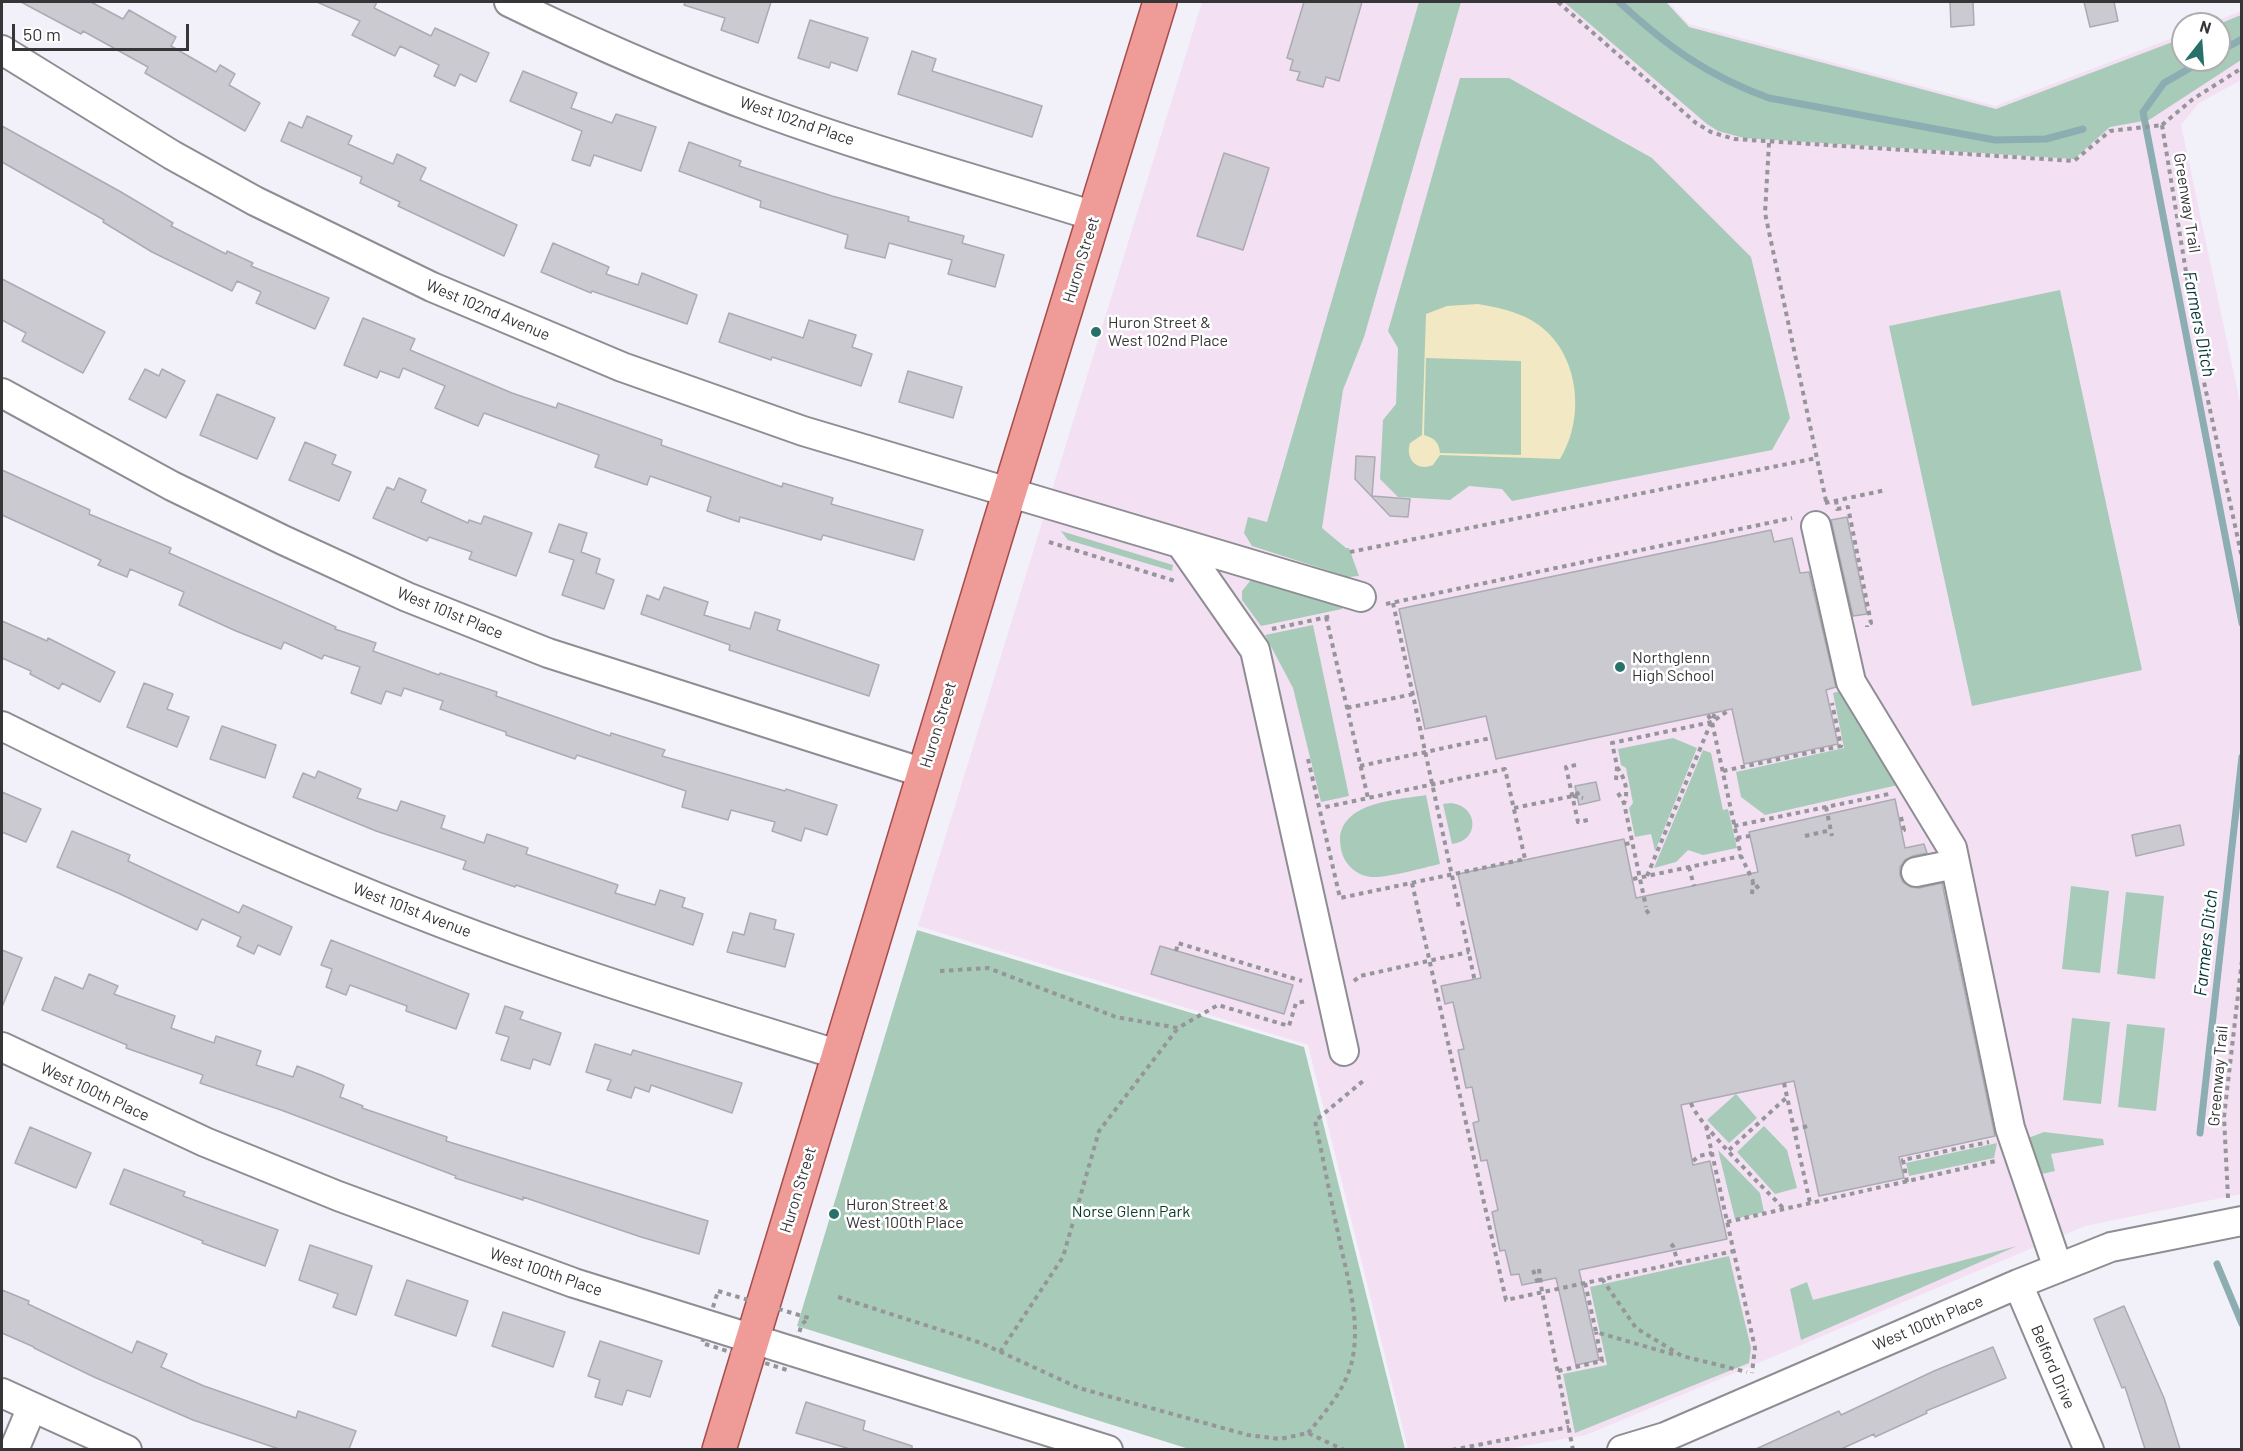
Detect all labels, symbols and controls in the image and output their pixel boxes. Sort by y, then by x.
scale bar [15,12,192,50]
north arrow [2171,12,2231,72]
text: N [2198,16,2214,37]
text: 50 m [23,23,61,45]
street label: West 102nd Place [737,92,857,150]
street label: Greenway Trail [2170,152,2204,254]
street label: Huron Street [1059,215,1103,305]
water label: Farmers Ditch [2178,269,2220,379]
street label: West 102nd Avenue [423,275,553,345]
place label: Huron Street & West 102nd Place [1108,313,1228,351]
marker: Huron Street & West 102nd Place [1089,325,1103,339]
street label: West 101st Place [394,583,506,643]
place label: Northglenn High School [1632,648,1714,686]
marker: Northglenn High School [1613,660,1627,674]
street label: Huron Street [916,680,960,770]
street label: West 101st Avenue [350,879,474,941]
water label: Farmers Ditch [2190,889,2222,997]
street label: Greenway Trail [2204,1025,2232,1127]
street label: West 100th Place [38,1058,152,1126]
street label: Huron Street [776,1145,820,1235]
place label: Huron Street & West 100th Place [846,1195,964,1233]
park label: Norse Glenn Park [1072,1202,1190,1222]
marker: Huron Street & West 100th Place [827,1207,841,1221]
street label: West 100th Place [487,1244,605,1300]
street label: West 100th Place [1870,1291,1986,1355]
street label: Belford Drive [2027,1322,2079,1412]

